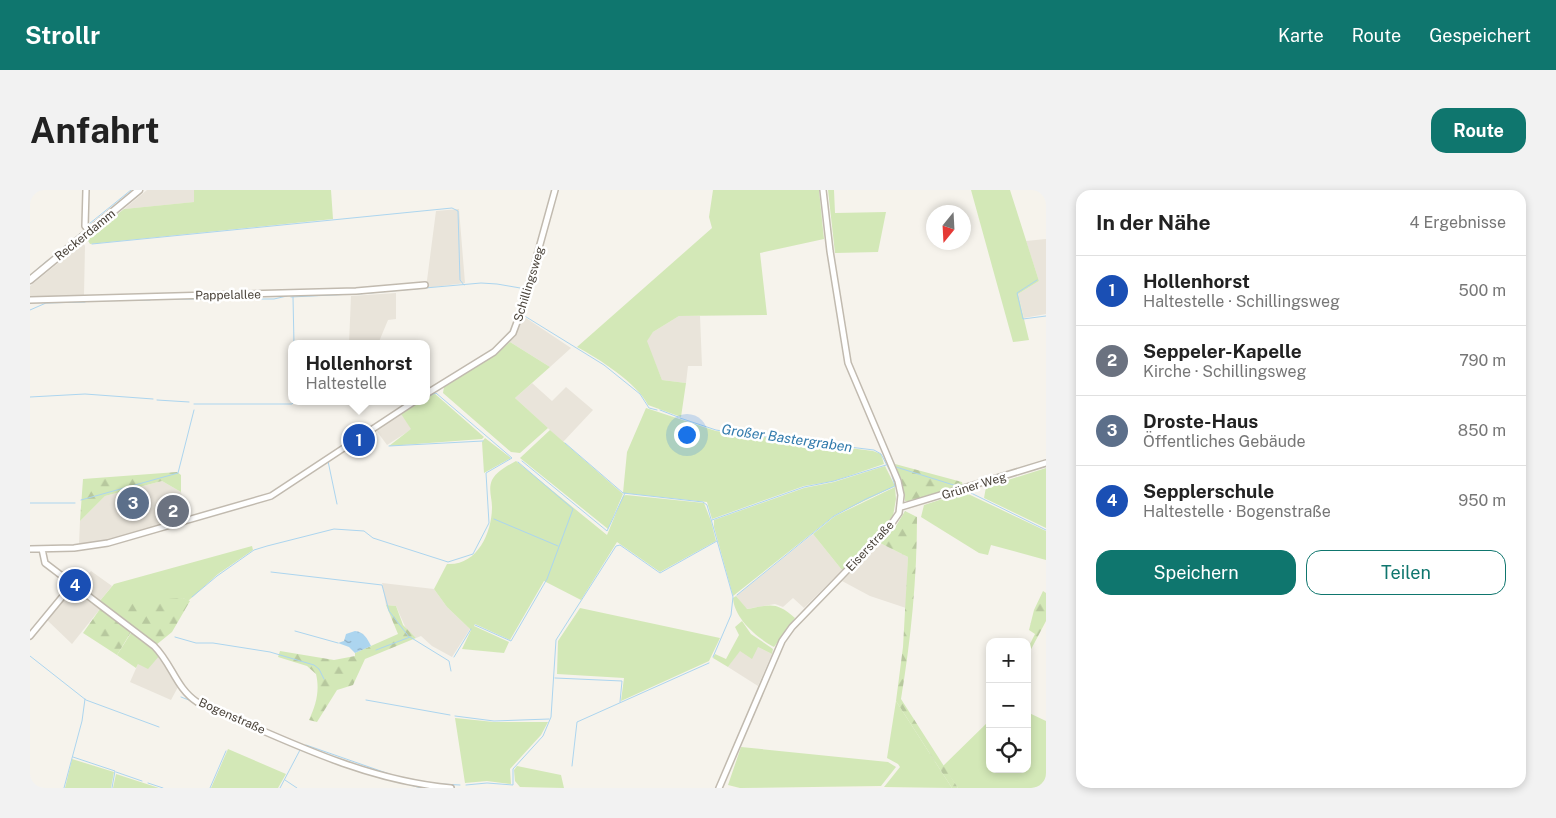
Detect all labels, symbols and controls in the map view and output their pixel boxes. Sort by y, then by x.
text: Strollr [25,21,100,49]
text: Karte [1278,25,1324,46]
text: Route [1352,25,1401,46]
text: Gespeichert [1429,25,1531,46]
button: Route [1431,108,1526,153]
text: Anfahrt [30,110,160,151]
north arrow [926,205,971,250]
street label: Reckerdamm [52,206,118,264]
text: In der Nähe [1096,210,1211,235]
text: 4 Ergebnisse [1410,213,1506,232]
street label: Schillingsweg [511,245,547,323]
text: Hollenhorst [1143,270,1250,292]
text: 1 [1109,281,1115,300]
text: 500 m [1459,281,1506,300]
street label: Pappelallee [195,287,261,303]
text: Haltestelle · Schillingsweg [1143,292,1340,311]
popup [288,340,430,405]
text: Seppeler-Kapelle [1143,340,1302,362]
text: 2 [1107,351,1117,370]
text: 790 m [1459,351,1506,370]
text: Hollenhorst [305,352,413,374]
text: Kirche · Schillingsweg [1143,362,1307,381]
text: Haltestelle [305,374,387,393]
text: Droste-Haus [1143,410,1258,432]
pin: 1 [343,421,375,459]
water label: Großer Bastergraben [721,421,854,455]
text: 3 [1107,421,1117,440]
text: 850 m [1458,421,1506,440]
your location [674,422,700,448]
text: Öffentliches Gebäude [1143,432,1306,451]
street label: Grüner Weg [940,470,1008,502]
text: Sepplerschule [1143,480,1274,502]
pin: 3 [117,484,149,522]
text: 4 [1107,491,1117,510]
text: 950 m [1458,491,1506,510]
pin: 2 [157,492,189,530]
text: Haltestelle · Bogenstraße [1143,502,1331,521]
street label: Eiserstraße [843,518,897,574]
button: Speichern [1096,550,1296,595]
button: Teilen [1306,550,1506,595]
pin: 4 [59,566,91,604]
map controls [986,638,1031,773]
button: + [986,638,1031,683]
button: − [986,683,1031,728]
street label: Bogenstraße [197,695,268,737]
button: locate [986,728,1031,773]

